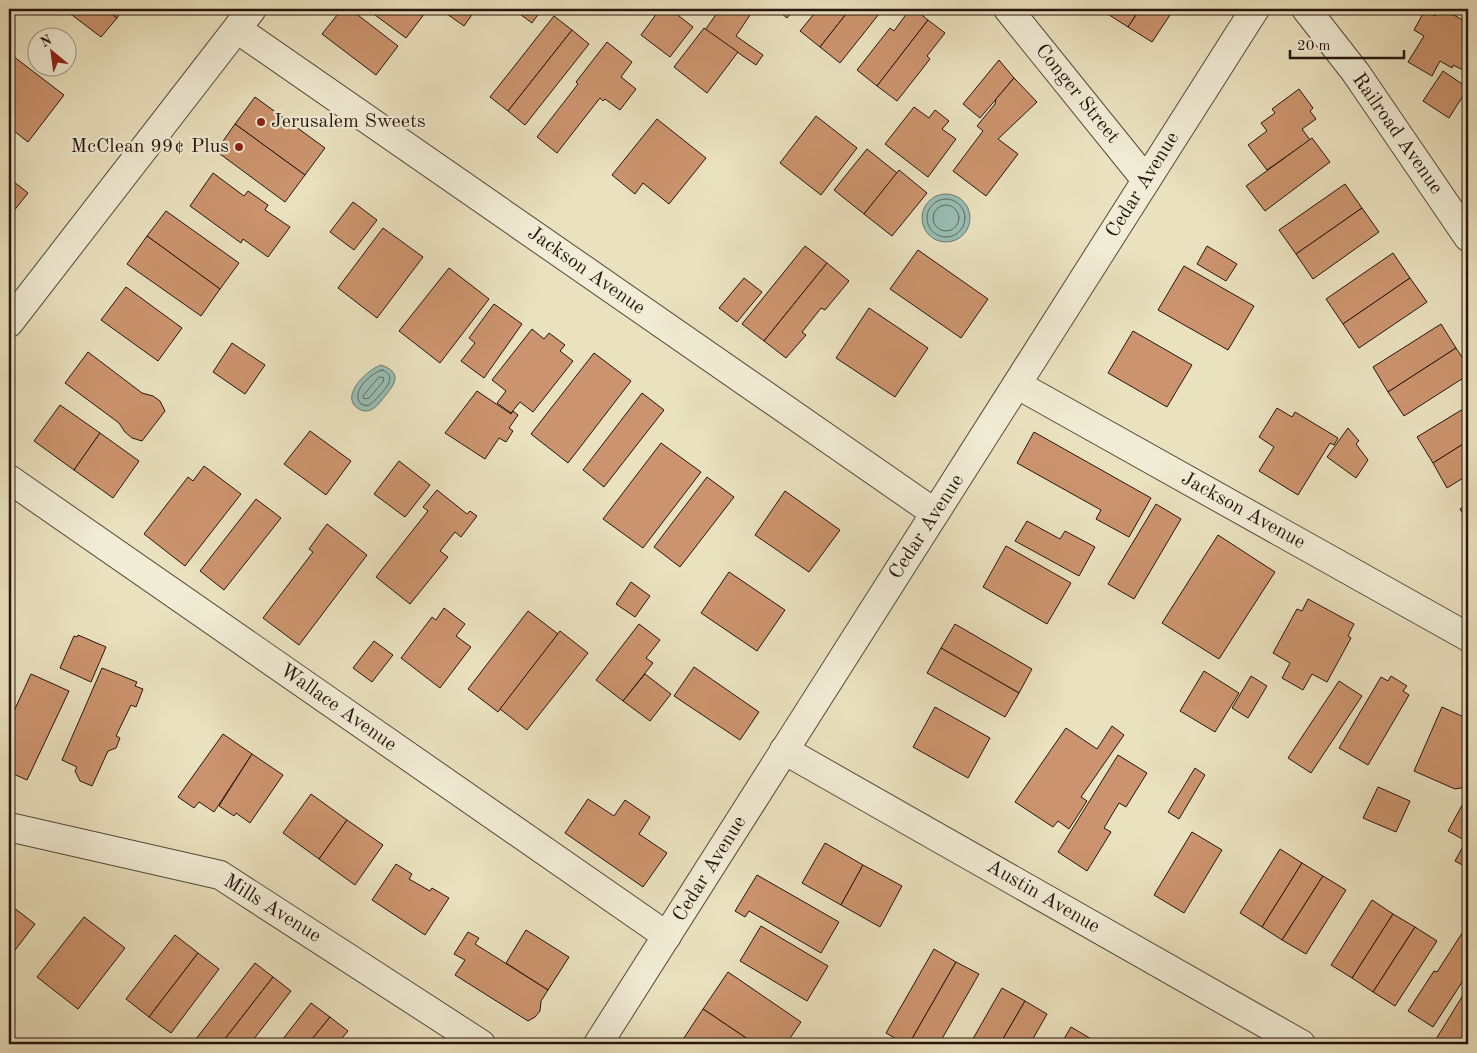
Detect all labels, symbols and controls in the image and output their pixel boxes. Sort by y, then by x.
north arrow [28,28,78,78]
scale bar [1290,28,1403,60]
text: N [38,33,55,50]
text: 20 m [1297,39,1331,54]
street label: Conger Street [1031,41,1123,147]
street label: Railroad Avenue [1348,70,1446,198]
place label: Jerusalem Sweets [271,112,426,132]
marker: Jerusalem Sweets [255,116,267,128]
street label: Cedar Avenue [1103,129,1183,241]
place label: McClean 99¢ Plus [70,137,229,157]
marker: McClean 99¢ Plus [233,141,245,153]
street label: Jackson Avenue [524,223,648,319]
street label: Jackson Avenue [1178,469,1308,553]
street label: Cedar Avenue [886,471,968,583]
street label: Wallace Avenue [276,660,400,756]
street label: Cedar Avenue [670,813,750,925]
street label: Austin Avenue [983,857,1103,937]
street label: Mills Avenue [220,871,324,947]

